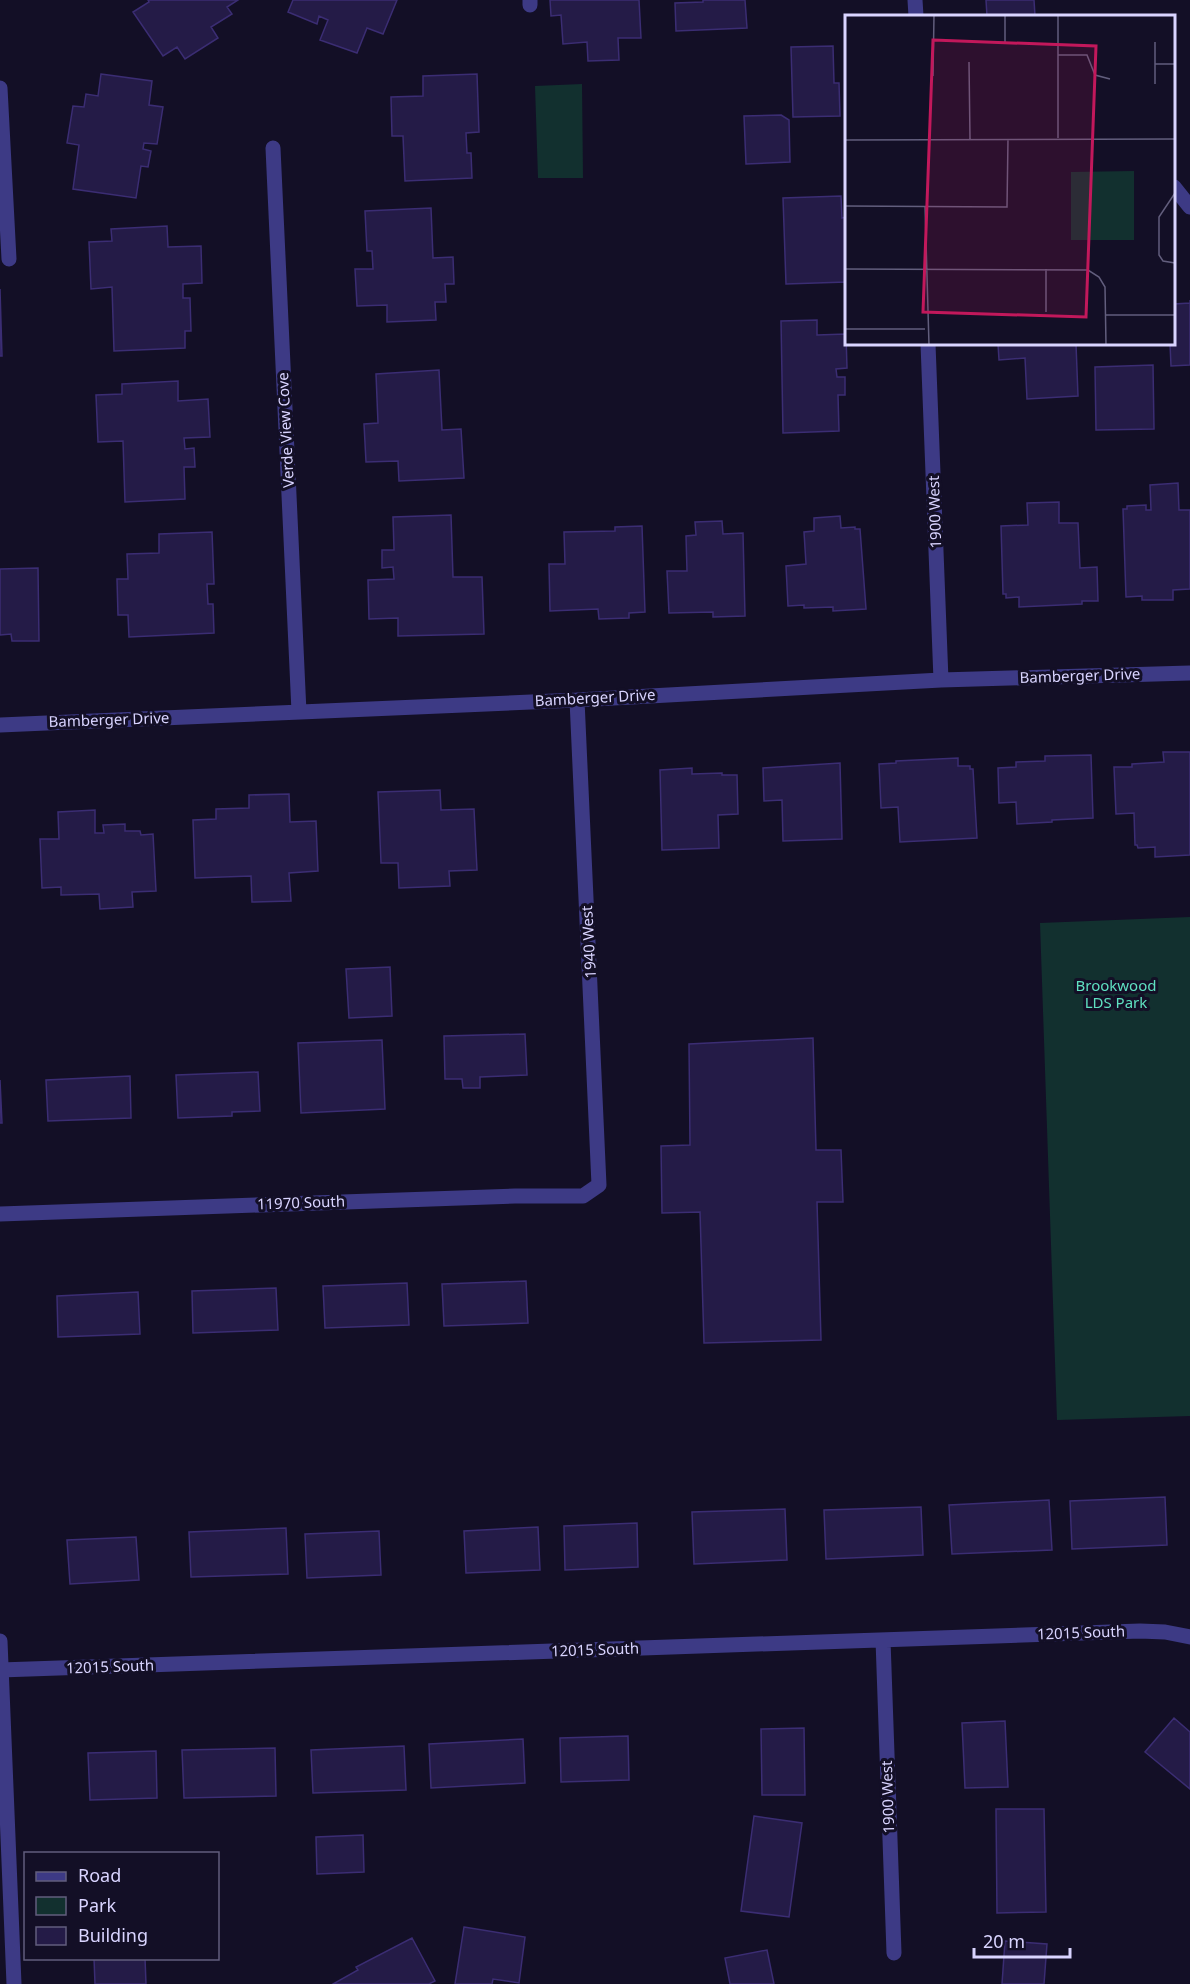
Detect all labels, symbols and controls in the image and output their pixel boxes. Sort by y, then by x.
inset map [845,15,1175,345]
street label: Verde View Cove [272,372,298,488]
street label: 1900 West [923,475,945,549]
street label: Bamberger Drive [1019,663,1141,687]
street label: Bamberger Drive [534,684,656,710]
street label: Bamberger Drive [48,707,170,731]
street label: 1940 West [576,905,600,979]
park label: Brookwood LDS Park [1076,975,1156,1012]
street label: 11970 South [257,1190,345,1214]
street label: 12015 South [1037,1620,1125,1644]
street label: 12015 South [551,1637,639,1661]
street label: 12015 South [66,1654,154,1678]
street label: 1900 West [876,1760,898,1834]
legend [24,1852,219,1960]
text: Road [78,1863,121,1887]
text: Park [78,1893,116,1917]
scale bar [974,1921,1070,1959]
text: Building [78,1923,148,1947]
text: 20 m [983,1929,1025,1953]

